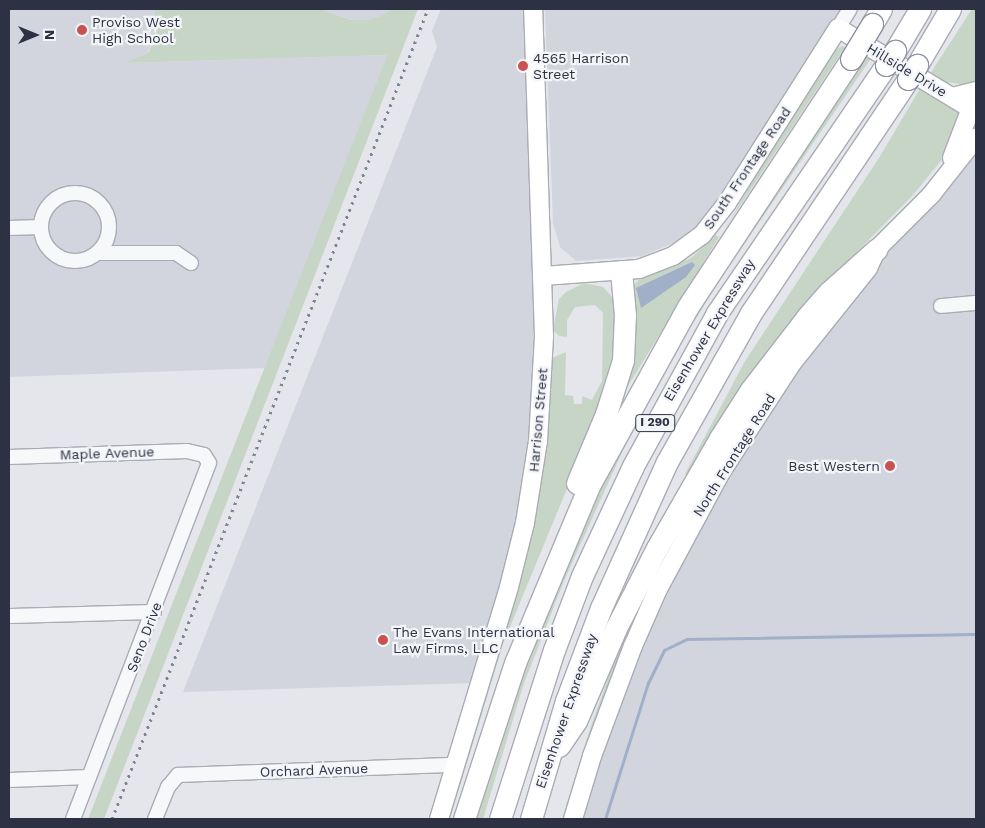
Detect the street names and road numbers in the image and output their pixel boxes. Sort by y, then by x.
street label: Hillside Drive [864,40,950,100]
street label: South Frontage Road [700,104,794,232]
street label: Eisenhower Expressway [660,256,758,404]
street label: Harrison Street [525,367,551,473]
street label: North Frontage Road [689,390,779,520]
road number: I 290 [635,413,675,432]
street label: Maple Avenue [59,443,155,463]
street label: Seno Drive [123,600,165,674]
street label: Eisenhower Expressway [532,631,600,791]
street label: Orchard Avenue [259,760,369,780]

